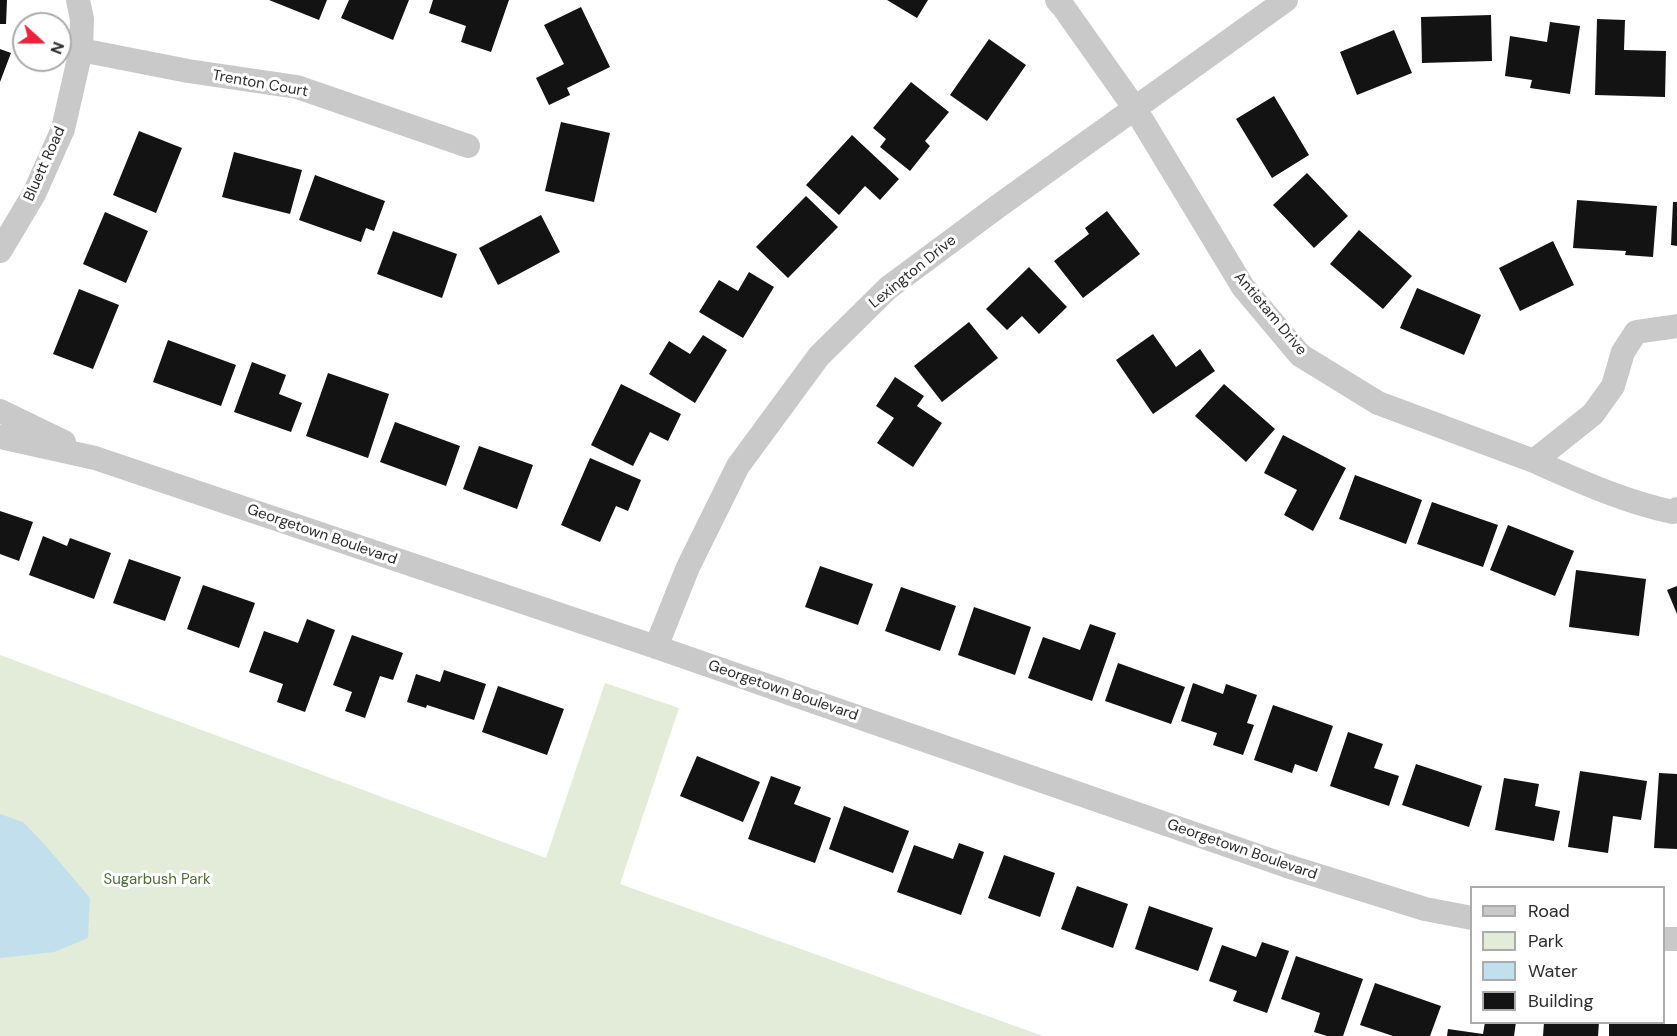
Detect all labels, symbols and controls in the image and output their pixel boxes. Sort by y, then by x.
north arrow [12,12,72,72]
text: N [46,39,69,57]
street label: Trenton Court [211,67,309,101]
street label: Bluett Road [21,124,69,204]
street label: Lexington Drive [866,232,960,312]
street label: Antietam Drive [1230,269,1310,359]
street label: Georgetown Boulevard [245,501,399,569]
street label: Georgetown Boulevard [706,657,860,725]
street label: Georgetown Boulevard [1165,816,1319,884]
park label: Sugarbush Park [103,871,211,889]
legend [1470,886,1665,1024]
text: Road [1528,899,1570,923]
text: Park [1528,929,1564,953]
text: Water [1528,959,1578,983]
text: Building [1528,989,1593,1013]

